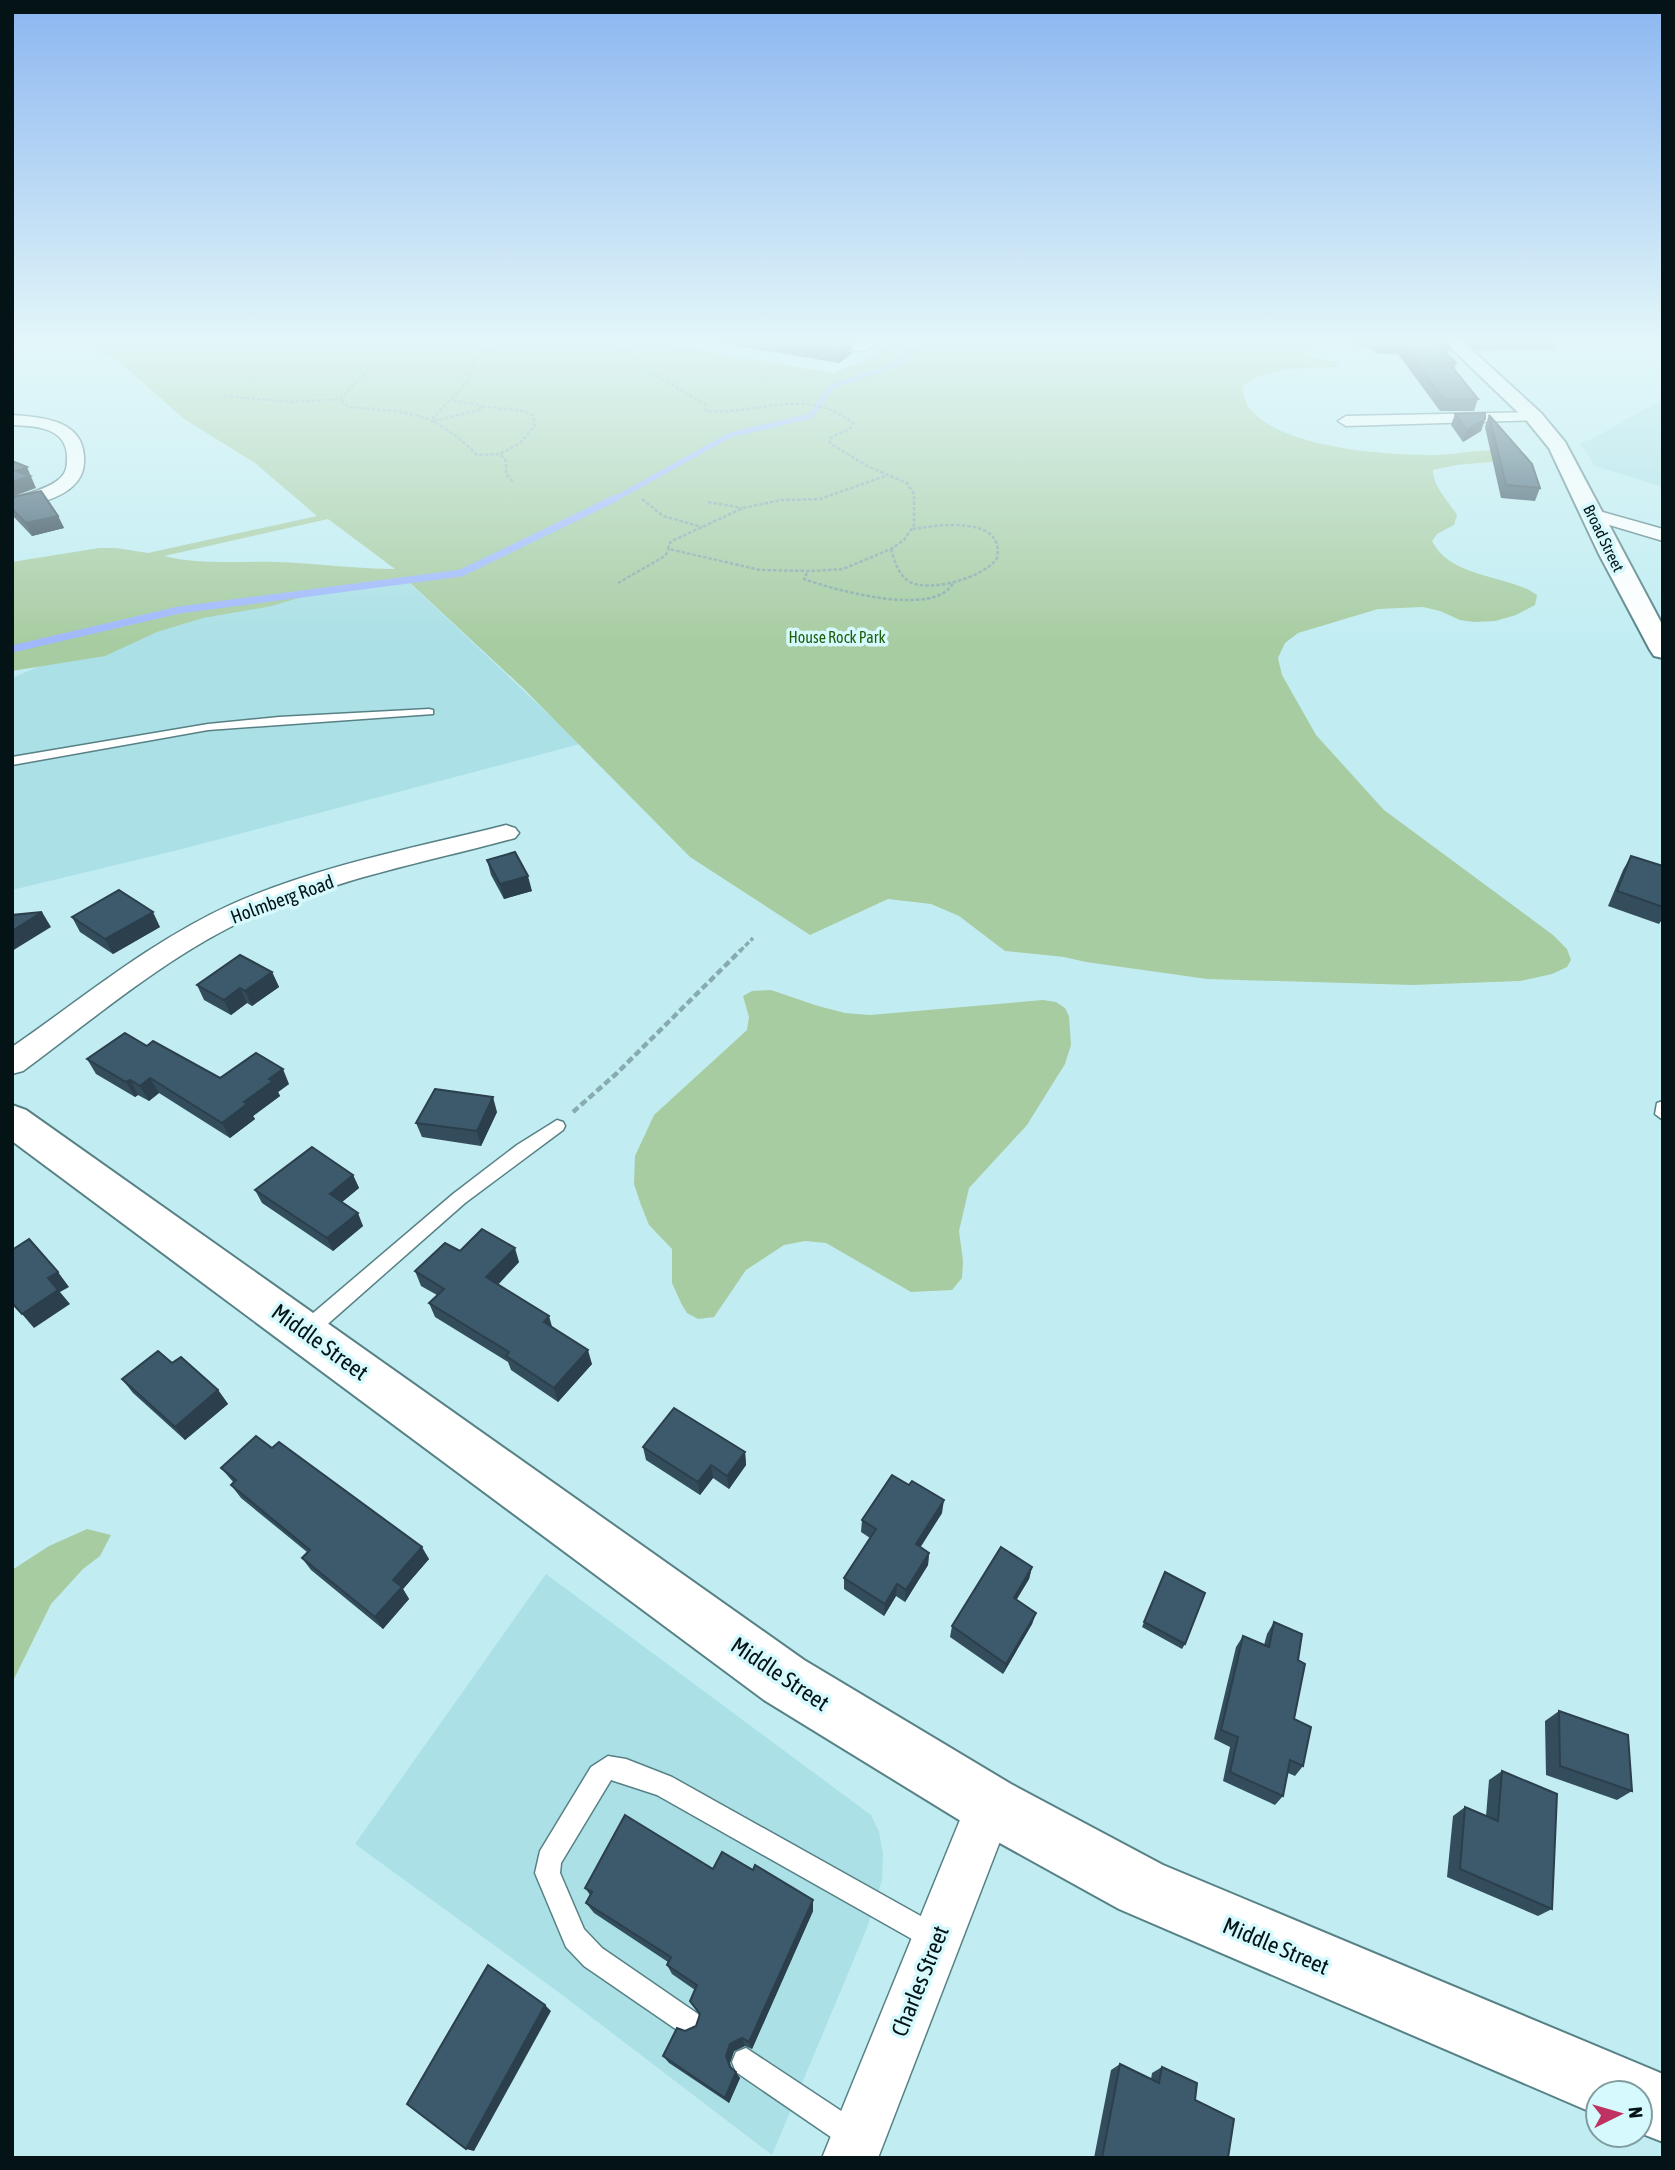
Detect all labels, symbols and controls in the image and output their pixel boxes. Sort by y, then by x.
street label: Broad Street [1580,502,1628,575]
park label: House Rock Park [788,628,886,646]
street label: Holmberg Road [227,870,337,928]
street label: Middle Street [267,1298,373,1386]
street label: Middle Street [726,1632,834,1716]
street label: Middle Street [1219,1912,1333,1980]
street label: Charles Street [886,1922,954,2040]
north arrow [1584,2079,1654,2149]
text: N [1624,2106,1647,2119]

